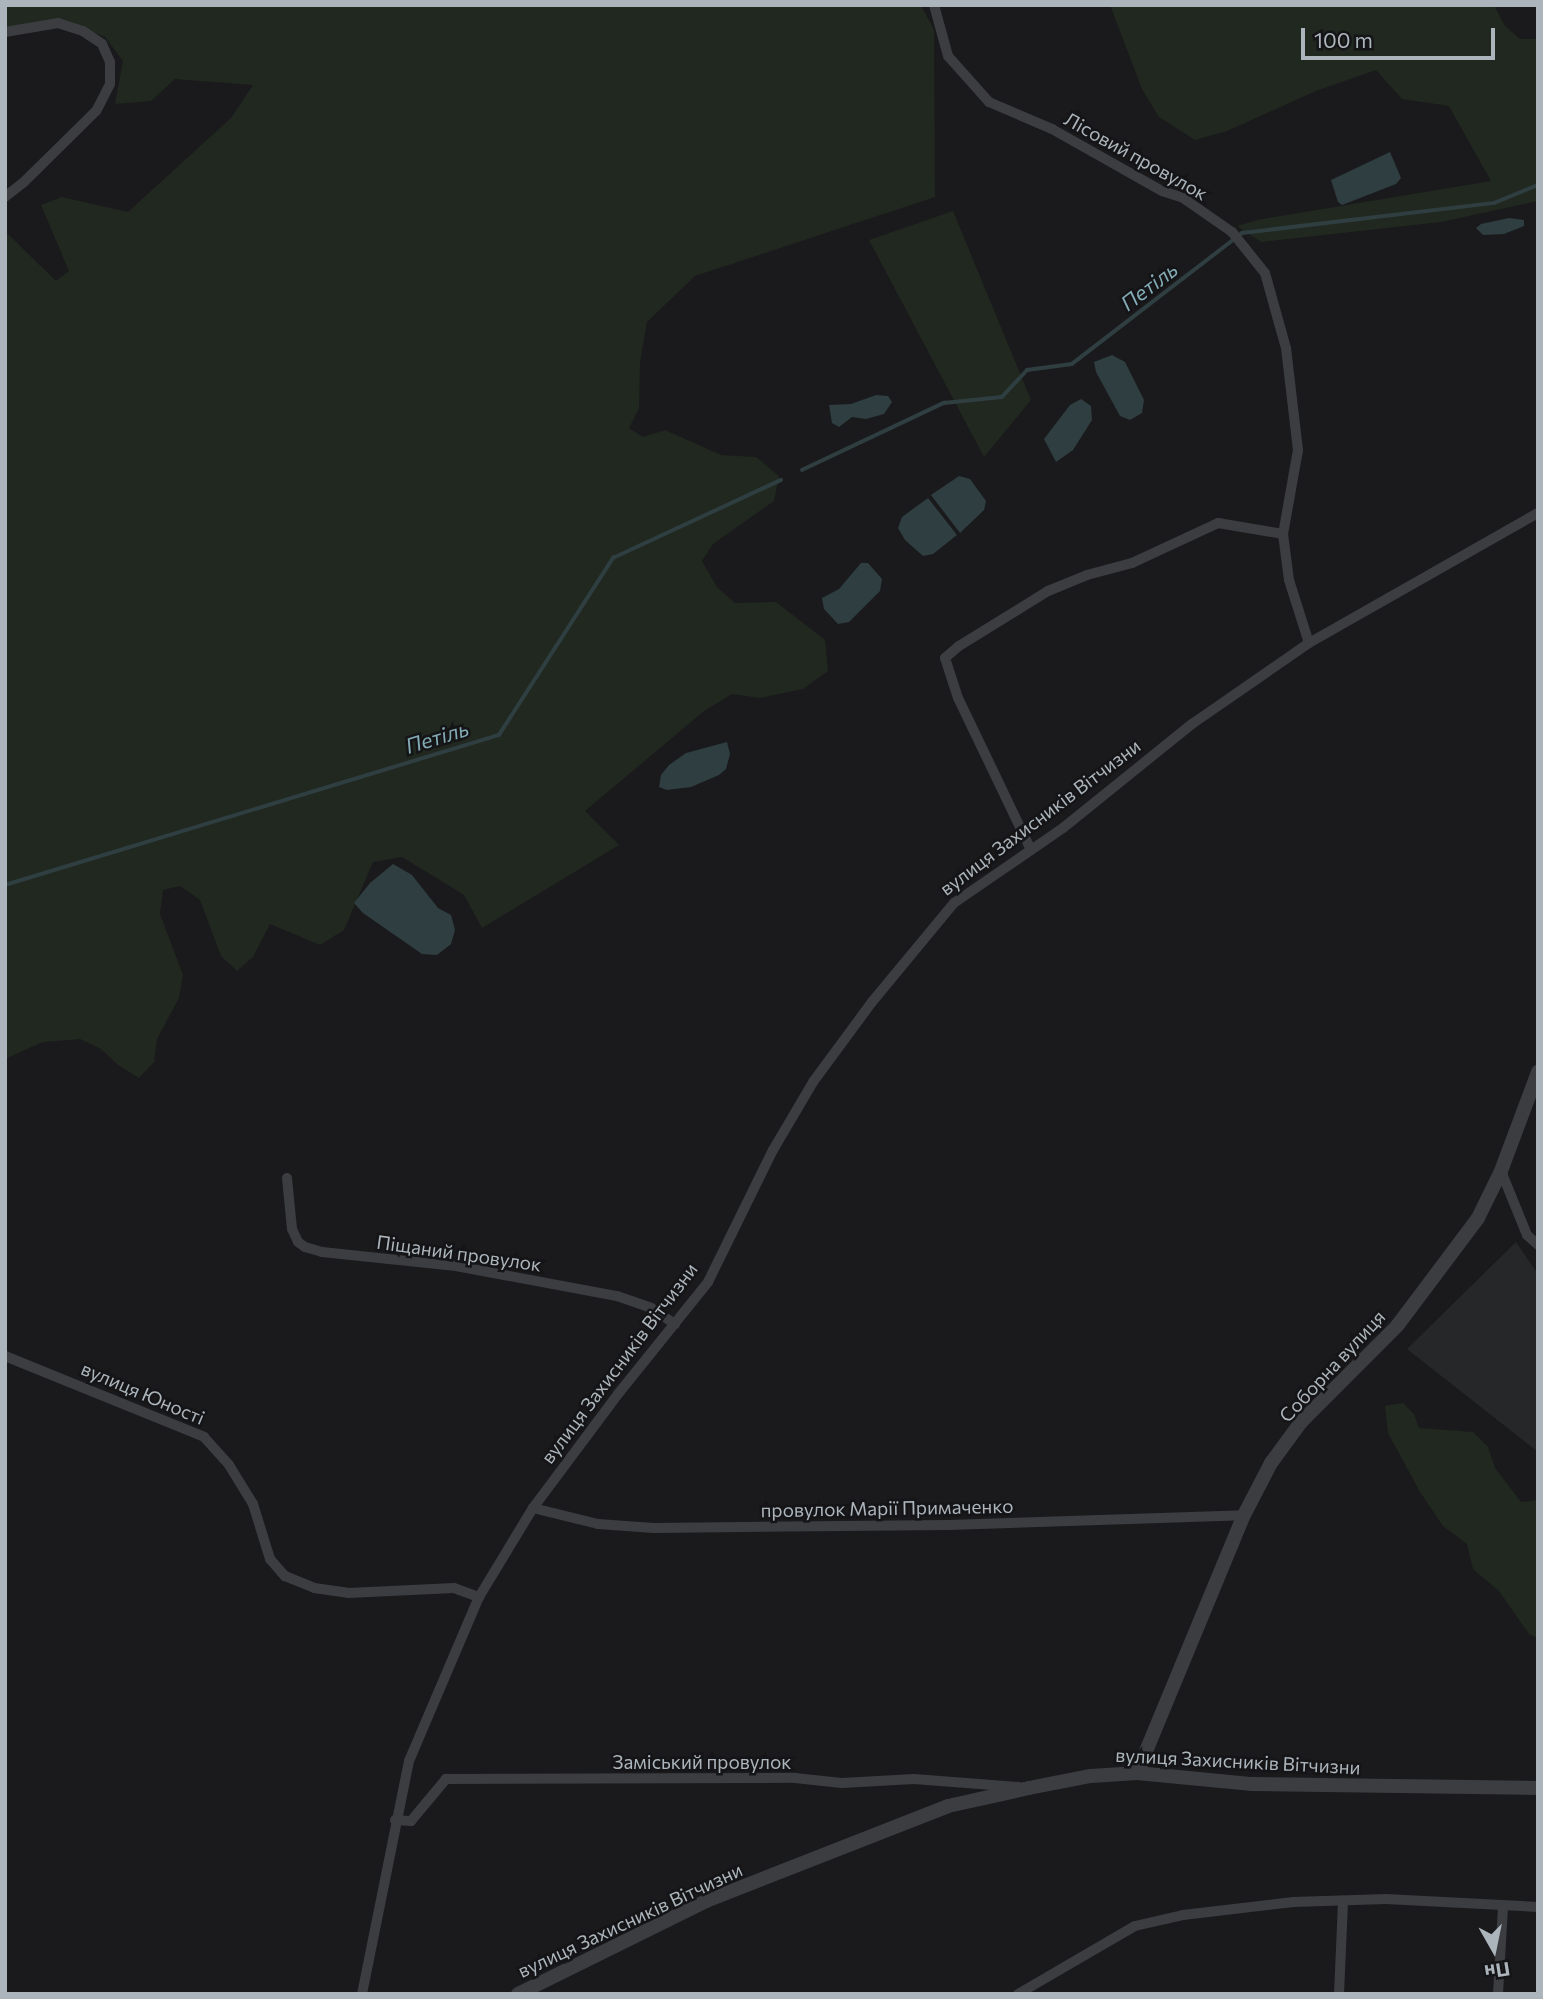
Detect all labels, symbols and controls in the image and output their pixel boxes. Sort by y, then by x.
scale bar [1305,14,1499,58]
text: 100 m [1314,27,1373,52]
street label: Лісовий провулок [1060,107,1212,205]
water label: Петіль [1115,256,1183,316]
water label: Петіль [402,715,472,759]
street label: вулиця Захисників Вітчизни [935,734,1145,900]
street label: Піщаний провулок [375,1230,543,1276]
street label: вулиця Захисників Вітчизни [536,1258,702,1468]
street label: Соборна вулиця [1274,1305,1390,1427]
street label: вулиця Юності [78,1357,208,1429]
street label: провулок Марії Примаченко [760,1494,1014,1522]
street label: вулиця Захисників Вітчизни [1115,1743,1361,1779]
street label: Заміський провулок [613,1751,791,1773]
street label: вулиця Захисників Вітчизни [514,1858,746,1982]
north arrow [1459,1915,1529,1985]
text: Пн [1483,1958,1512,1985]

